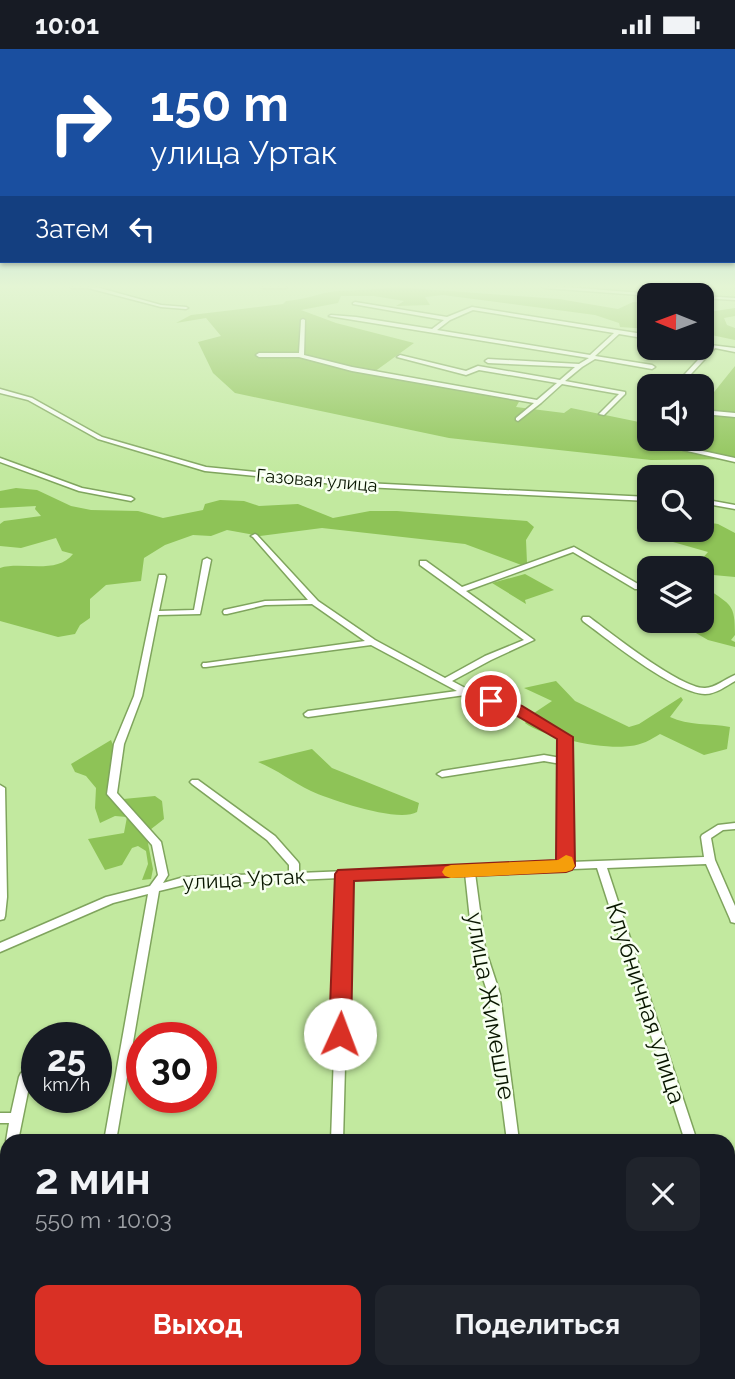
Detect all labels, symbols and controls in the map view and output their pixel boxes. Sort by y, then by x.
text: 10:01 [35,10,99,40]
text: 150 m [150,75,289,132]
icon: right [35,77,126,168]
text: улица Уртак [150,134,337,171]
icon: left [123,210,161,248]
text: Затем [35,214,109,244]
north arrow [637,283,714,361]
map controls [637,283,714,633]
button: sound [637,374,714,451]
street label: Газовая улица [255,464,379,496]
button: search [637,465,714,542]
button: layers [637,556,714,633]
pin [461,671,521,731]
icon: arrive [472,682,510,720]
street label: улица Уртак [182,863,306,895]
street label: Клубничная улица [600,899,692,1107]
street label: улица Жимешле [460,910,522,1102]
position arrow [303,997,377,1071]
speed limit sign: 30 [126,1022,217,1113]
text: 25 [47,1038,86,1079]
text: km/h [43,1074,90,1095]
text: 2 мин [35,1155,151,1204]
button: close [626,1157,700,1231]
text: 550 m · 10:03 [35,1206,172,1233]
button: Выход [35,1285,361,1365]
button: Поделиться [375,1285,700,1365]

